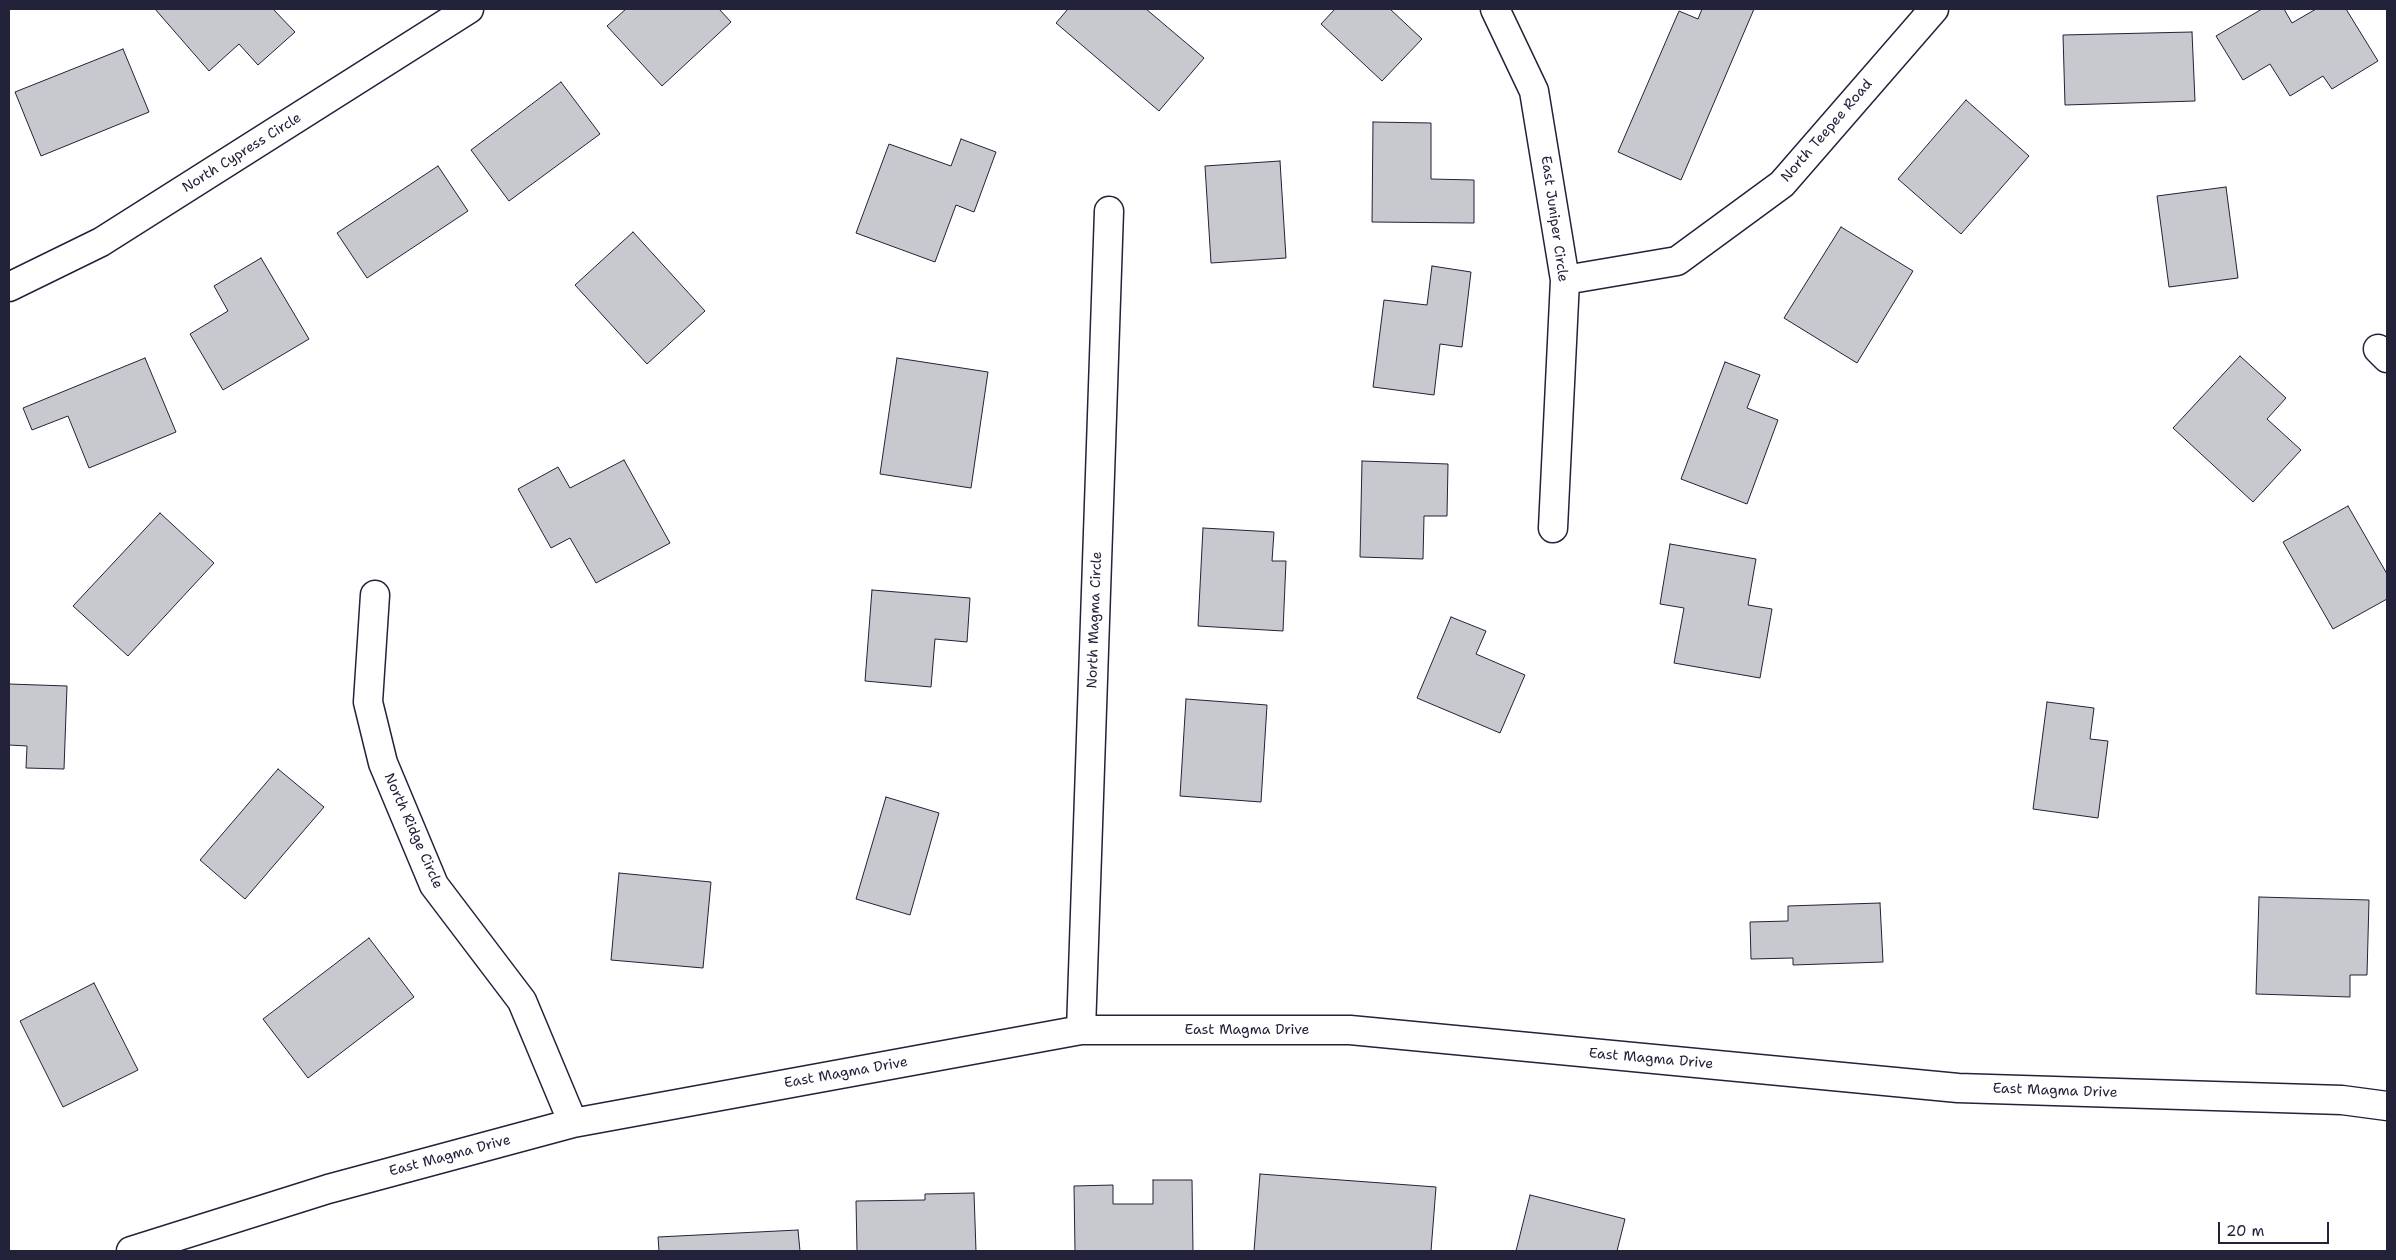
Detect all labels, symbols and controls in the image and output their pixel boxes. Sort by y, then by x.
street label: North Teepee Road [1778,76,1876,186]
street label: North Cypress Circle [179,110,305,196]
street label: East Juniper Circle [1537,155,1571,283]
street label: North Magma Circle [1084,551,1106,689]
street label: North Ridge Circle [380,771,446,891]
street label: East Magma Drive [1184,1022,1310,1038]
street label: East Magma Drive [1588,1045,1714,1073]
street label: East Magma Drive [783,1054,909,1092]
street label: East Magma Drive [1992,1080,2118,1102]
street label: East Magma Drive [387,1132,513,1180]
scale bar [2221,1212,2332,1244]
text: 20 m [2226,1221,2265,1241]

